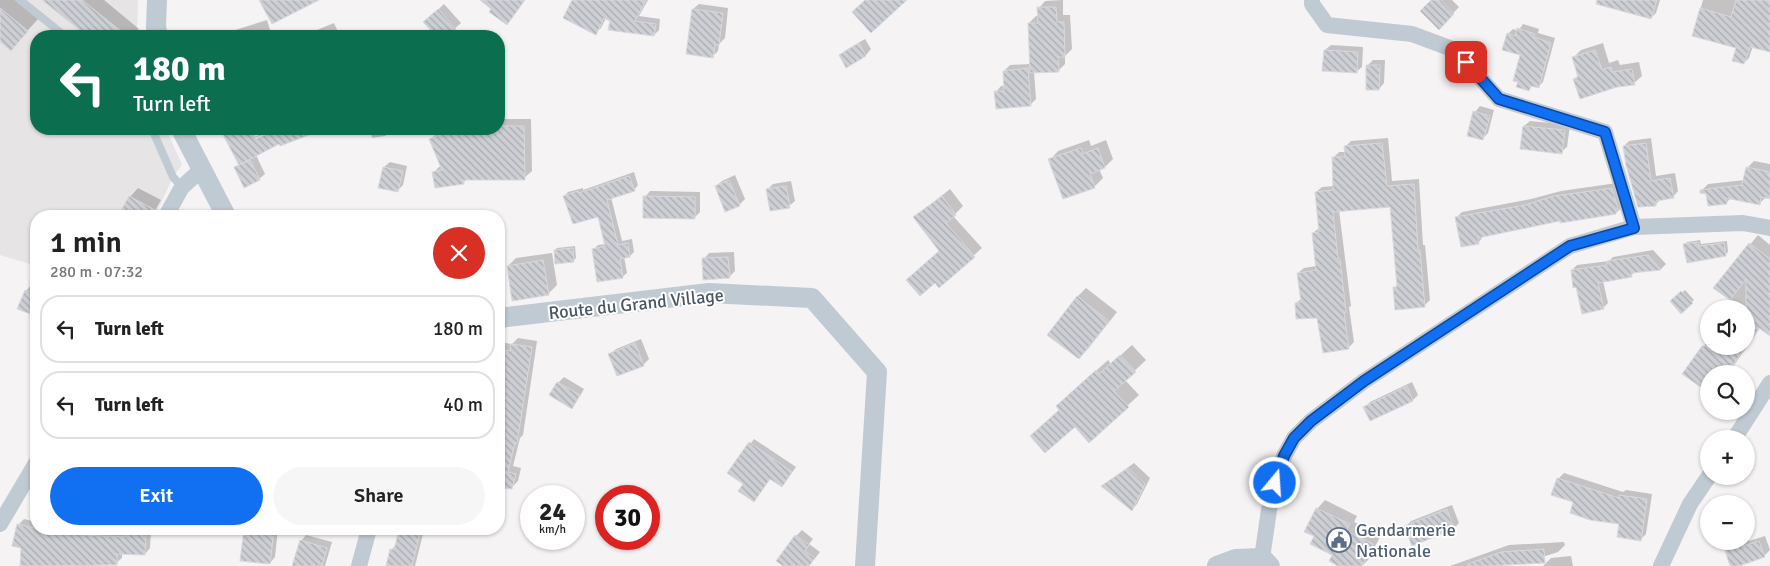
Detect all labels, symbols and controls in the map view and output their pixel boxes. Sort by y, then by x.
pin [1445,41,1487,83]
text: 180 m [133,47,226,90]
icon: arrive [1452,48,1480,76]
icon: left [50,50,115,115]
text: Turn left [133,90,211,117]
text: 1 min [50,224,122,261]
button: close [433,227,485,279]
text: 280 m · 07:32 [50,262,143,282]
street label: Route du Grand Village [547,284,725,324]
map controls [1700,300,1755,550]
button: sound [1700,300,1755,355]
icon: left [52,315,80,343]
text: Turn left [95,317,164,341]
text: 180 m [433,317,483,341]
button: search [1700,365,1755,420]
icon: left [52,391,80,419]
text: Turn left [95,393,164,417]
text: 40 m [443,393,483,417]
button: + [1700,430,1755,485]
position arrow [1248,456,1300,508]
button: Exit [50,467,263,525]
button: Share [273,467,485,525]
speed limit sign: 30 [595,485,660,550]
button: − [1700,495,1755,550]
text: 24 [539,496,566,527]
place label: Gendarmerie Nationale [1356,519,1456,562]
text: km/h [539,522,566,537]
public building icon: Gendarmerie Nationale [1326,527,1352,553]

